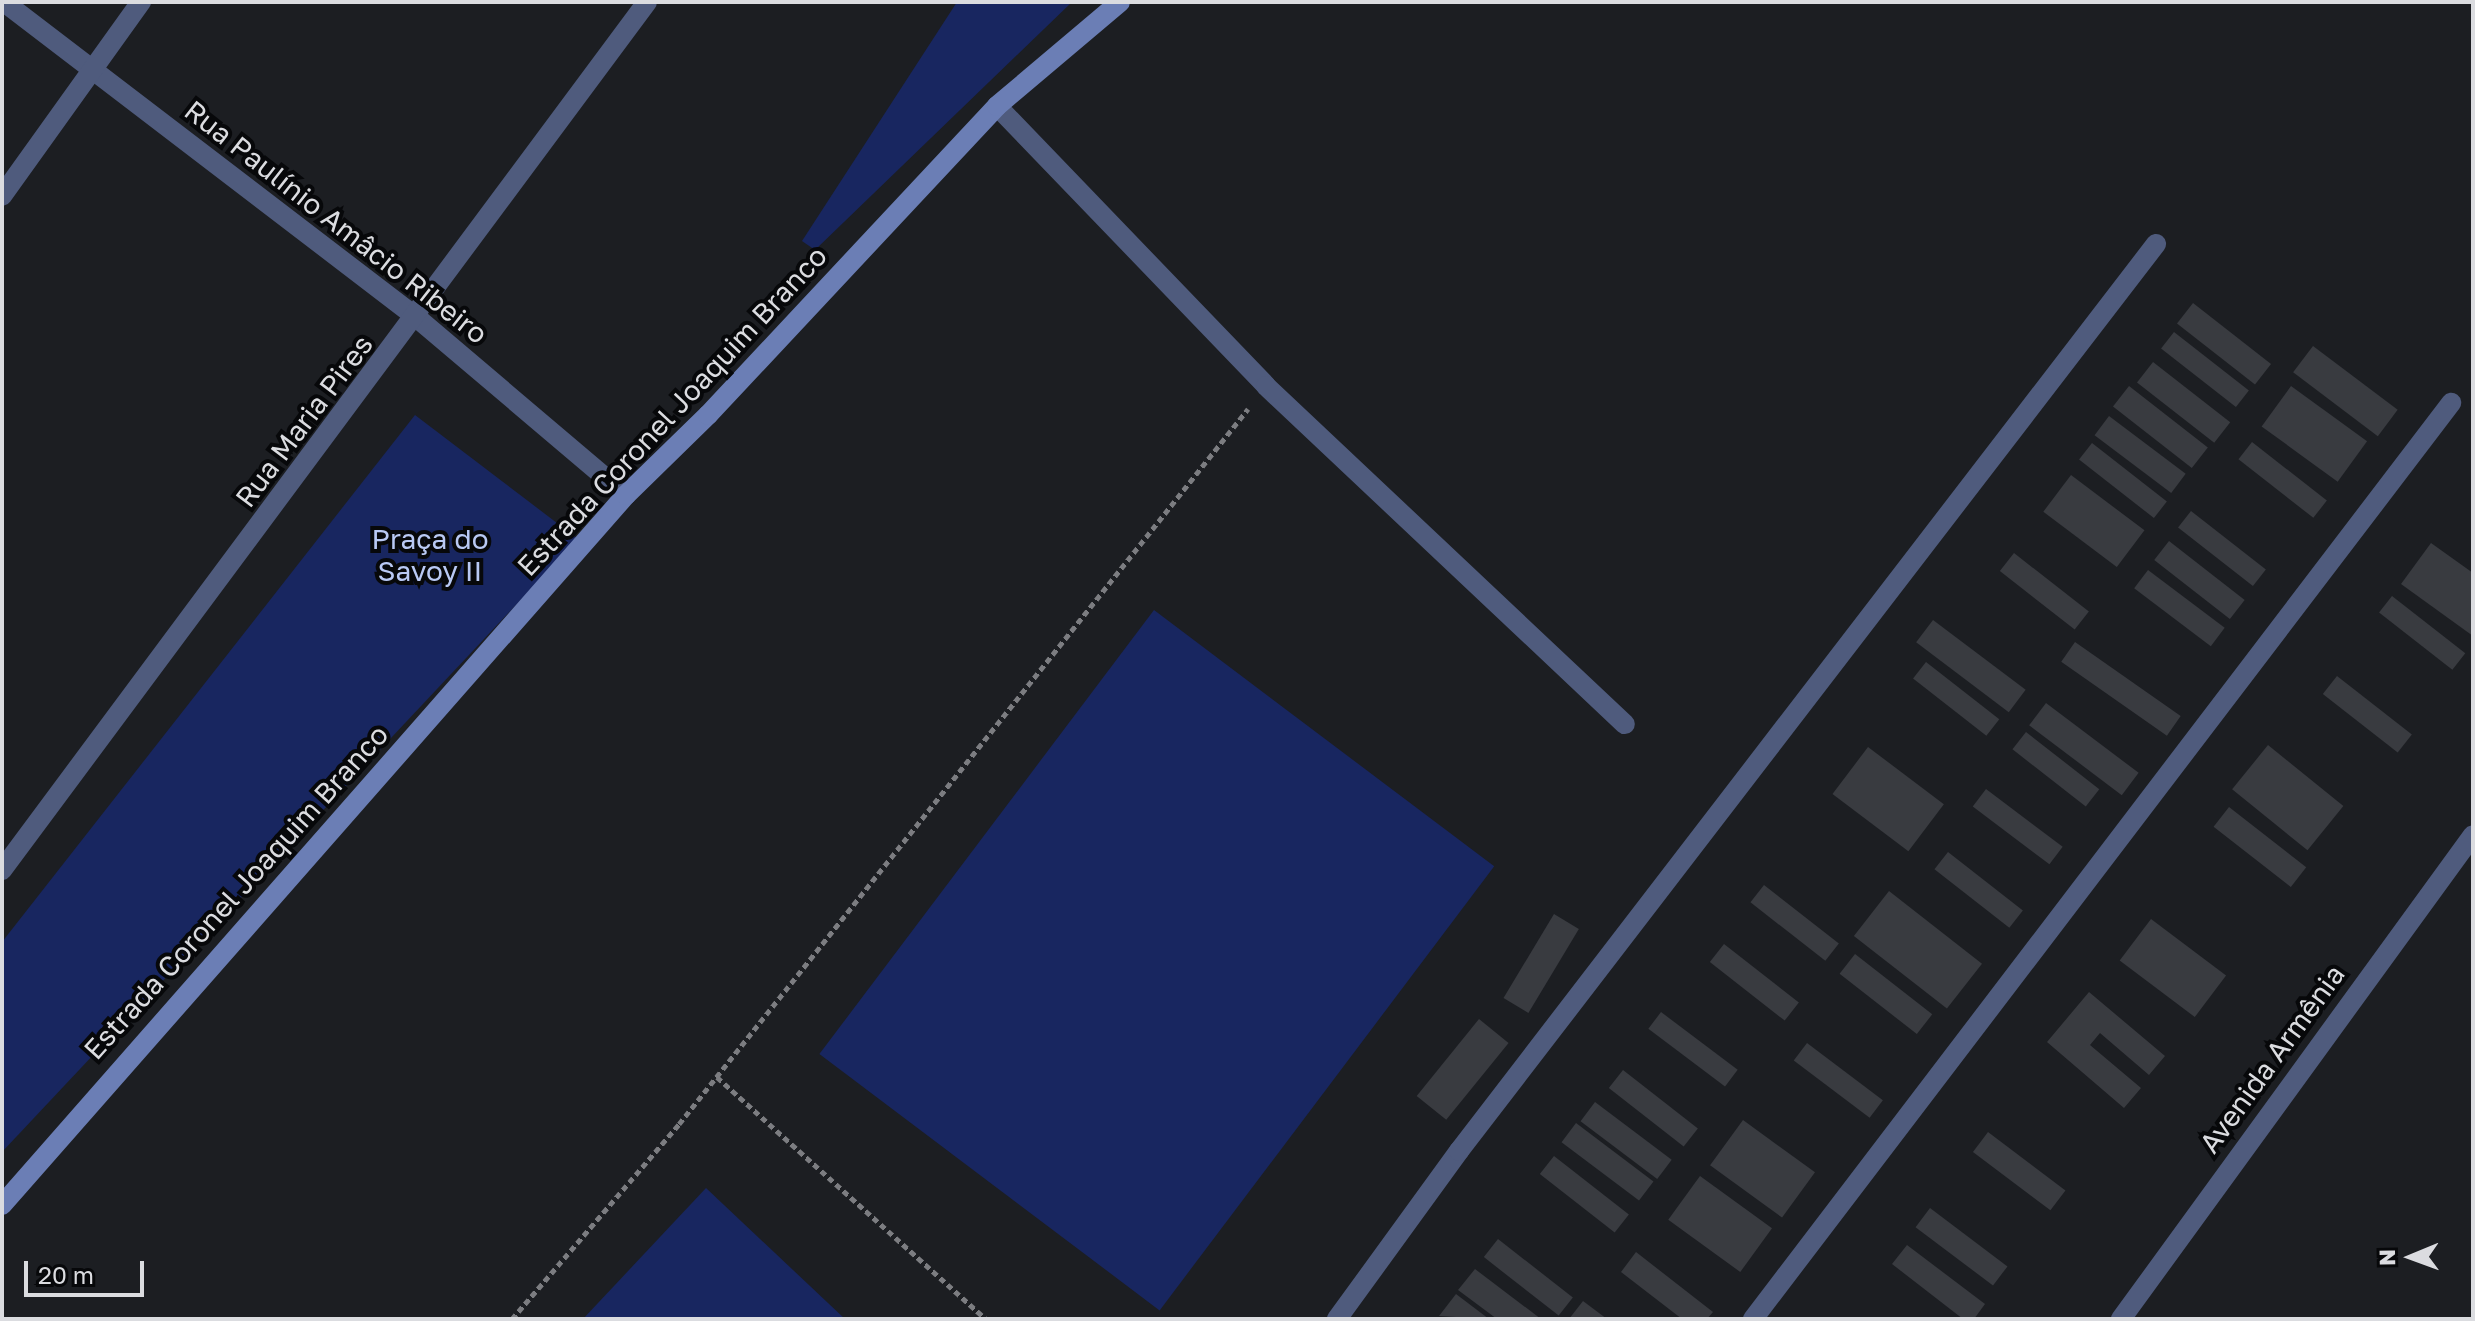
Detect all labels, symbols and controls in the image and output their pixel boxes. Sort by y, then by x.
street label: Rua Paulínio Amâcio Ribeiro [178,93,494,351]
street label: Estrada Coronel Joaquim Branco [510,239,834,583]
street label: Rua Maria Pires [228,328,380,514]
park label: Praça do Savoy II [372,522,488,588]
street label: Estrada Coronel Joaquim Branco [77,718,395,1066]
street label: Avenida Armênia [2192,958,2352,1160]
north arrow [2371,1217,2451,1297]
scale bar [28,1245,148,1295]
text: N [2373,1249,2400,1266]
text: 20 m [38,1260,94,1289]

